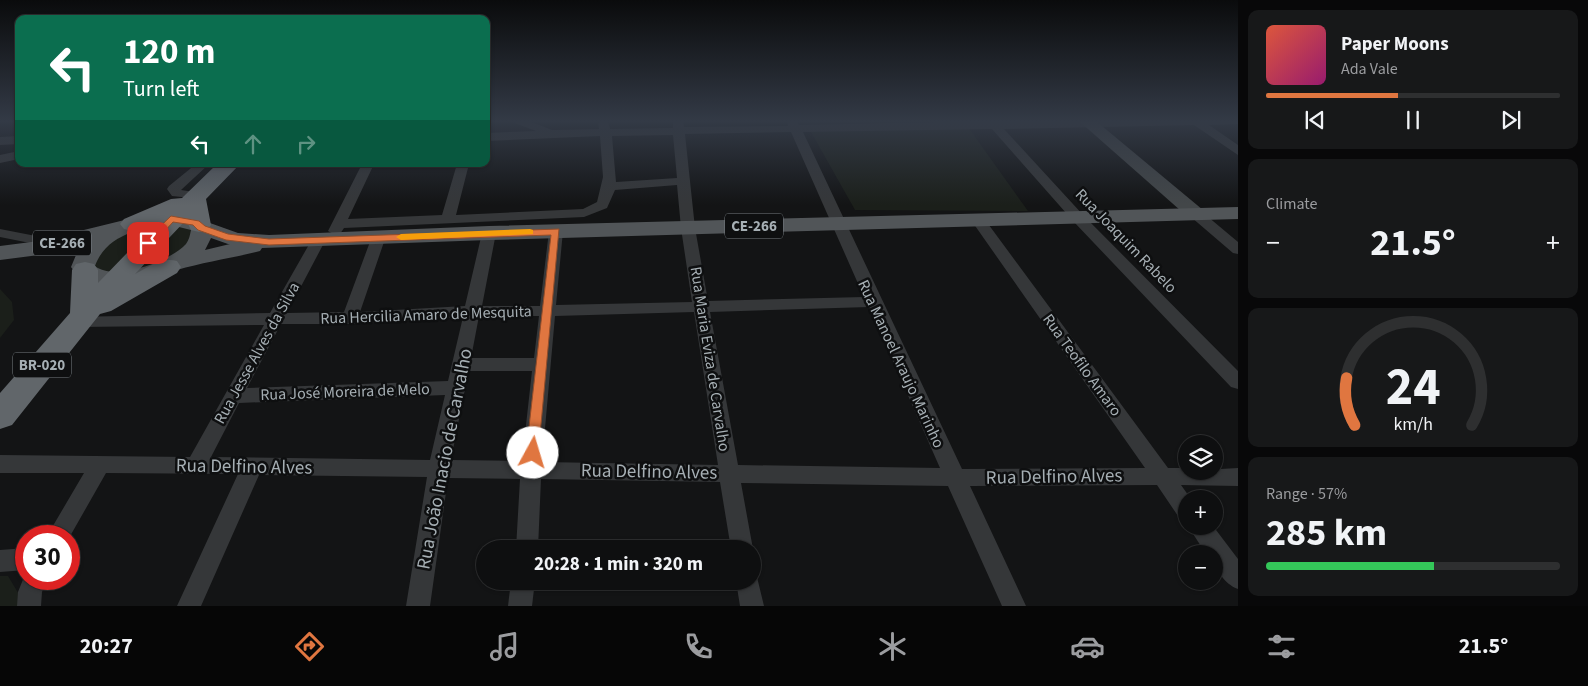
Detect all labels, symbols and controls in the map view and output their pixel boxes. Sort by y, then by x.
text: 120 m [123,27,215,77]
text: Paper Moons [1341,31,1449,58]
icon: left [40,35,105,100]
text: Ada Vale [1341,58,1398,80]
text: Turn left [123,73,199,105]
icon: previous [1301,106,1329,134]
icon: pause [1399,106,1427,134]
icon: next [1497,106,1525,134]
icon: left [186,130,214,158]
icon: ahead [239,130,267,158]
icon: right [292,130,320,158]
street label: Rua Joaquim Rabelo [1070,184,1182,298]
text: Climate [1266,193,1317,215]
road number: CE-266 [725,214,783,238]
text: 21.5° [1370,216,1456,270]
pin [127,222,169,264]
text: − [1266,223,1280,263]
text: + [1546,223,1560,263]
icon: arrive [134,229,162,257]
road number: CE-266 [33,230,91,256]
street label: Rua Maria Eviza de Carvalho [685,265,735,453]
street label: Rua Manoel Araujo Marinho [852,276,950,452]
street label: Rua Jesse Alves da Silva [209,278,305,428]
street label: Rua Hercilia Amaro de Mesquita [320,300,532,330]
street label: Rua Teofilo Amaro [1037,309,1127,421]
street label: Rua João Inacio de Carvalho [410,346,480,572]
text: 24 [1386,351,1440,425]
road number: BR-020 [13,352,71,378]
street label: Rua José Moreira de Melo [260,378,430,406]
text: km/h [1393,412,1433,437]
position arrow [506,426,558,478]
map controls [1178,435,1223,590]
button: layers [1178,435,1223,480]
street label: Rua Delfino Alves [176,452,313,482]
street label: Rua Delfino Alves [581,457,718,487]
street label: Rua Delfino Alves [986,462,1123,492]
text: Range · 57% [1266,483,1347,505]
button: + [1178,490,1223,535]
text: 285 km [1266,506,1387,560]
speed limit sign: 30 [15,525,80,590]
button: − [1178,545,1223,590]
text: 20:28 · 1 min · 320 m [534,551,703,578]
icon: directions [292,629,327,664]
icon: music [487,629,522,664]
icon: phone [681,629,716,664]
icon: climate [875,629,910,664]
icon: car [1070,629,1105,664]
icon: filters [1264,629,1299,664]
text: 20:27 [80,630,133,662]
text: 21.5° [1459,630,1508,662]

